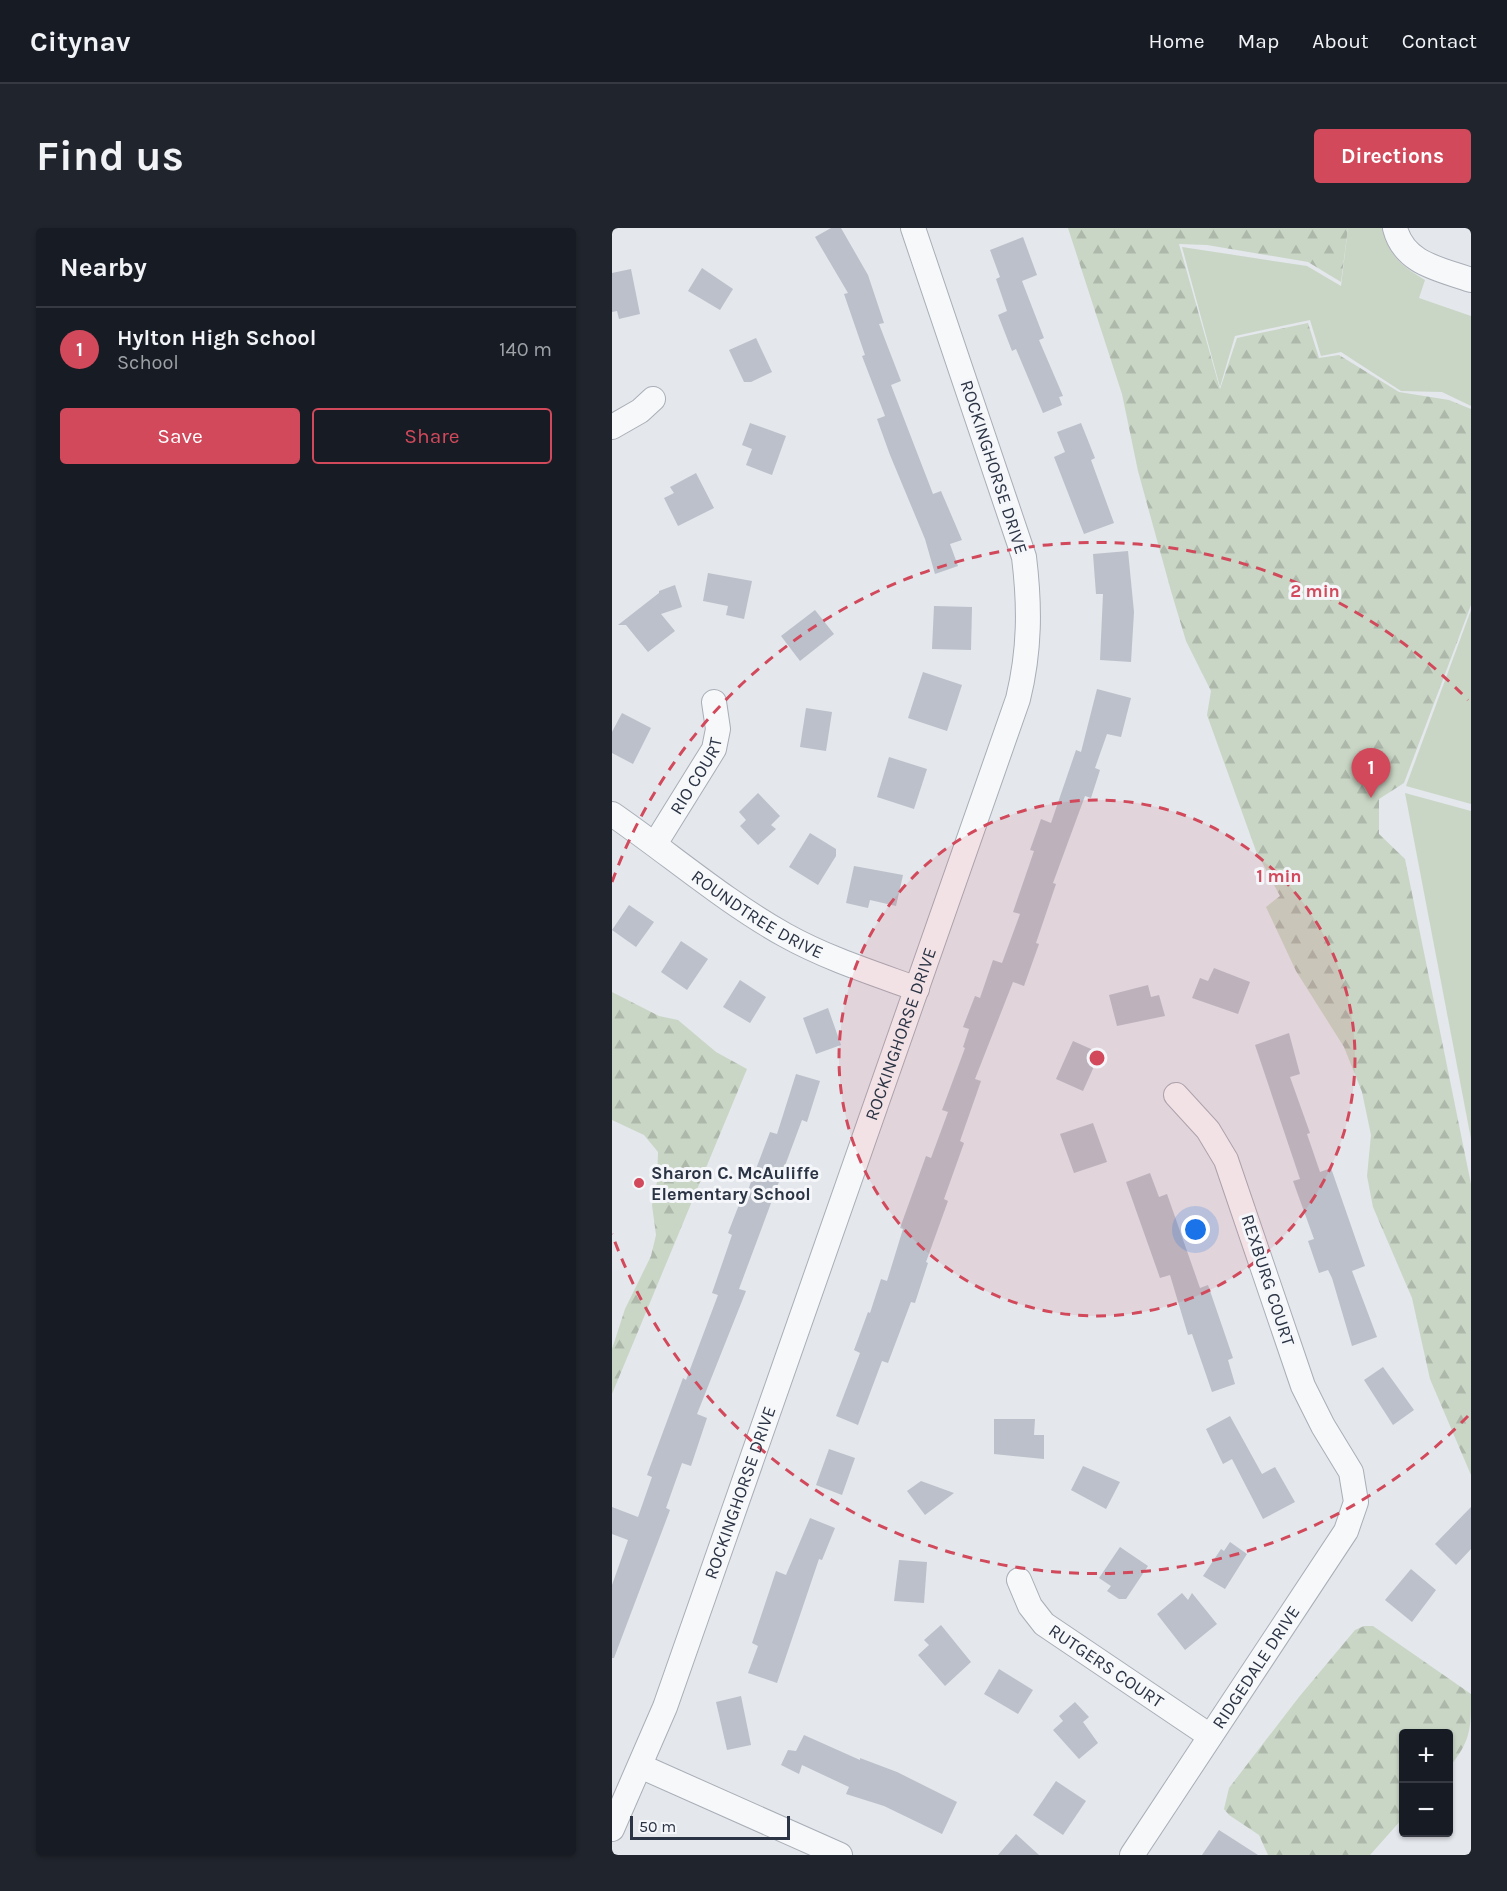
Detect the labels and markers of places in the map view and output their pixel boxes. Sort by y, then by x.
pin: 1 [1352,748,1390,798]
centre of rings [1087,1048,1107,1068]
place label: Sharon C. McAuliffe Elementary School [651,1162,819,1205]
marker: Sharon C. McAuliffe Elementary School [632,1176,646,1190]

